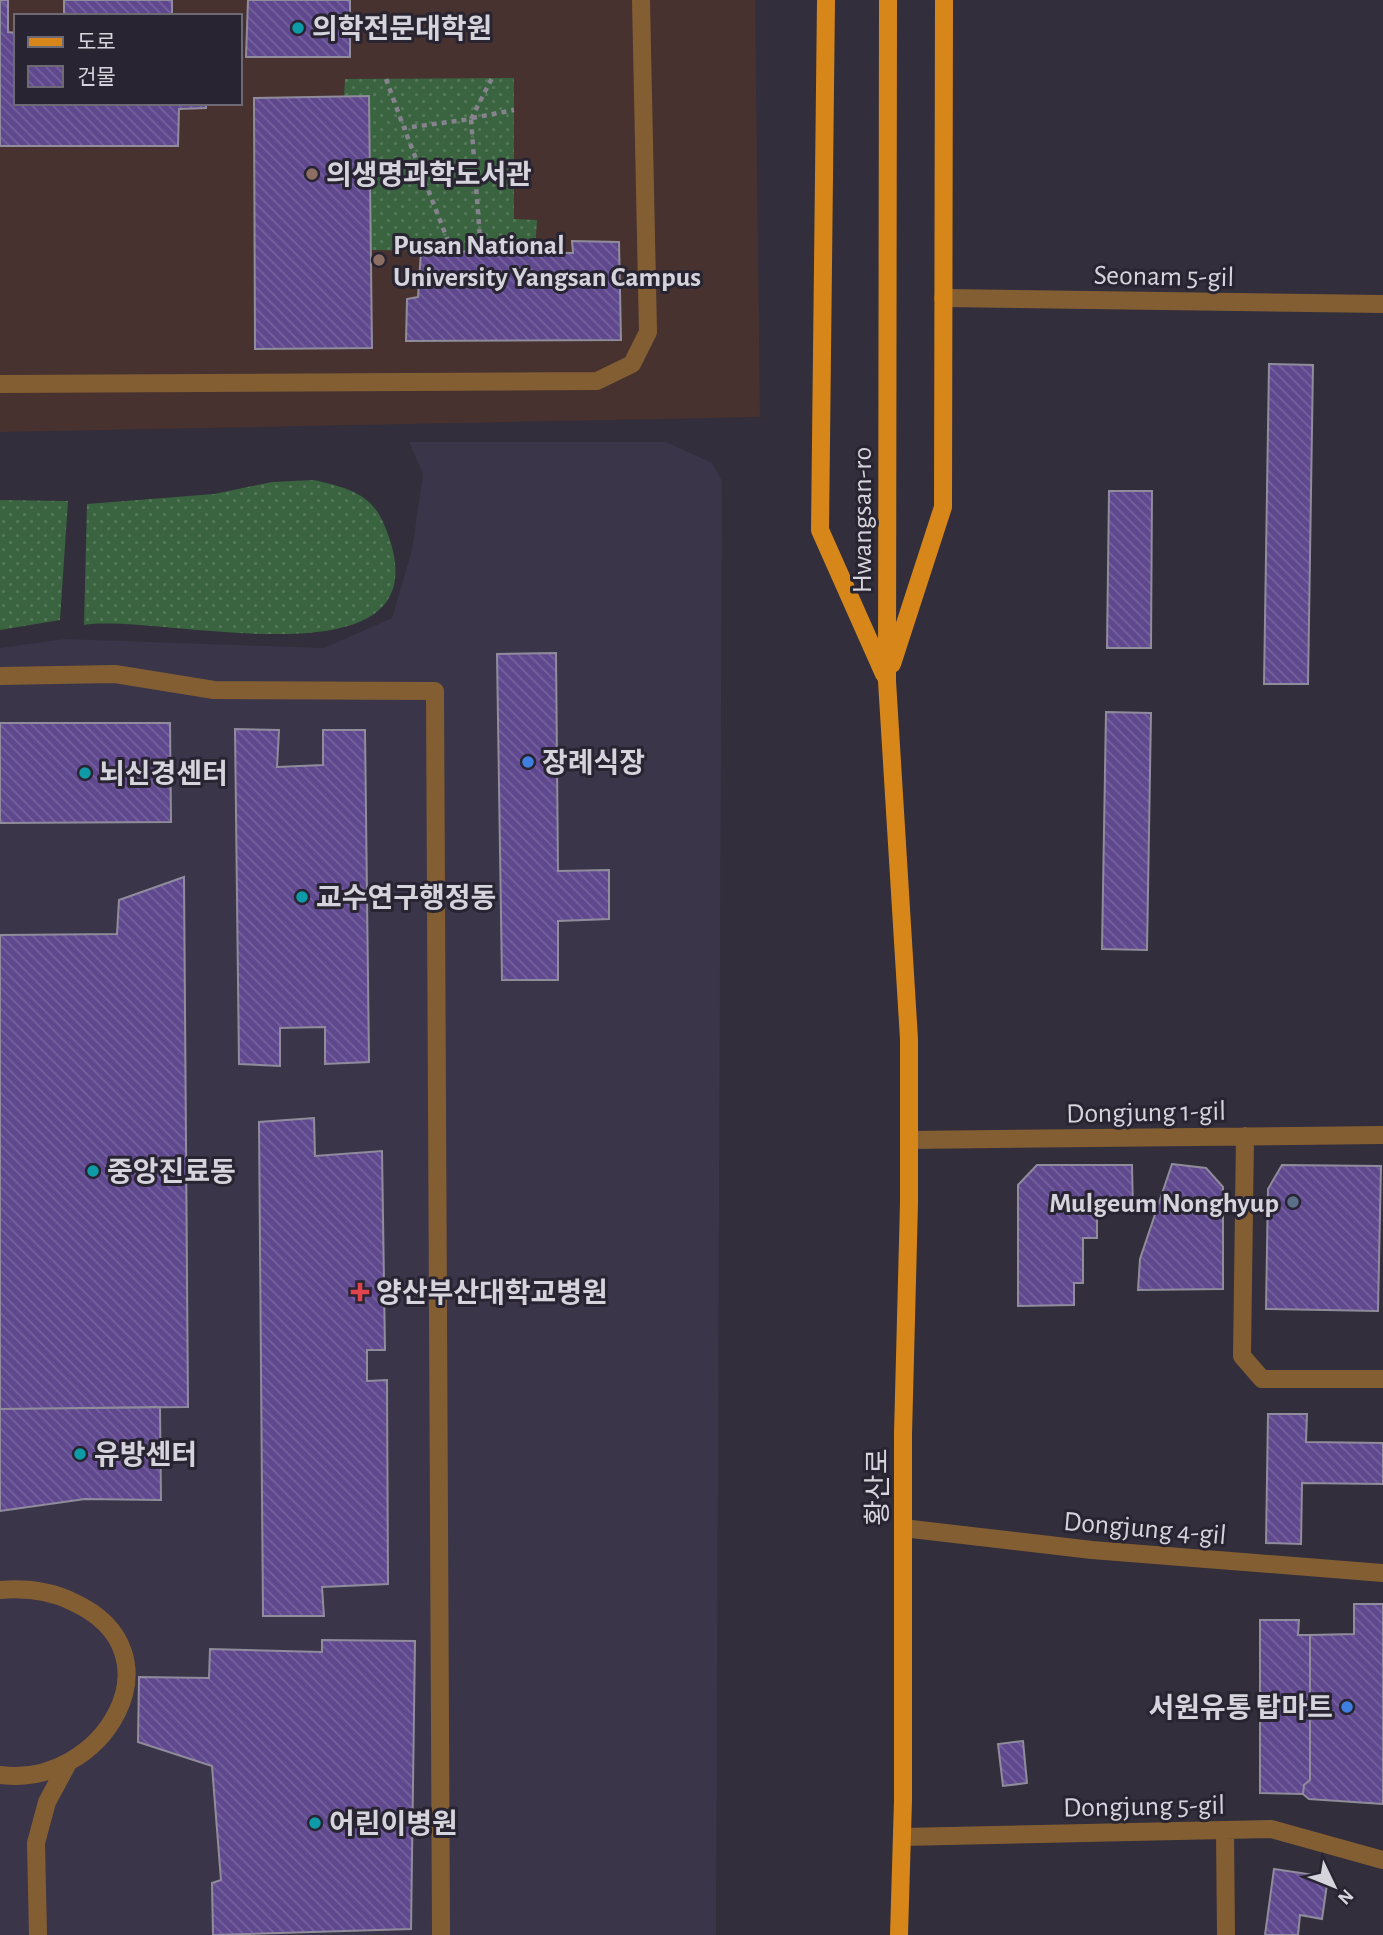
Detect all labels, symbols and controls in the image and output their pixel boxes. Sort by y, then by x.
legend [14,14,242,105]
place label: 의학전문대학원 [312,14,492,44]
marker: 의학전문대학원 [290,20,306,36]
text: 도로 [77,32,116,53]
text: 건물 [77,66,116,88]
place label: 의생명과학도서관 [326,160,532,190]
marker: 의생명과학도서관 [304,166,320,182]
place label: Pusan National University Yangsan Campus [393,232,701,292]
marker: Pusan National University Yangsan Campus [371,252,387,268]
street label: Seonam 5-gil [1093,262,1235,292]
street label: Hwangsan-ro [849,447,877,593]
place label: 장례식장 [542,748,645,778]
marker: 장례식장 [520,754,536,770]
place label: 뇌신경센터 [99,759,228,789]
marker: 뇌신경센터 [77,765,93,781]
place label: 교수연구행정동 [316,883,496,913]
marker: 교수연구행정동 [294,889,310,905]
street label: Dongjung 1-gil [1066,1098,1226,1128]
place label: 중앙진료동 [107,1157,236,1187]
marker: 중앙진료동 [85,1163,101,1179]
place label: Mulgeum Nonghyup [1049,1190,1279,1218]
marker: Mulgeum Nonghyup [1285,1194,1301,1210]
place label: 양산부산대학교병원 [376,1278,608,1308]
marker: 양산부산대학교병원 [350,1282,370,1302]
place label: 유방센터 [94,1440,197,1470]
marker: 유방센터 [72,1446,88,1462]
street label: 황산로 [863,1448,893,1526]
street label: Dongjung 4-gil [1062,1508,1228,1550]
place label: 서원유통 탑마트 [1148,1693,1333,1723]
marker: 서원유통 탑마트 [1339,1699,1355,1715]
street label: Dongjung 5-gil [1063,1792,1225,1822]
place label: 어린이병원 [329,1809,458,1839]
marker: 어린이병원 [307,1815,323,1831]
north arrow [1299,1851,1369,1921]
text: N [1334,1885,1357,1908]

